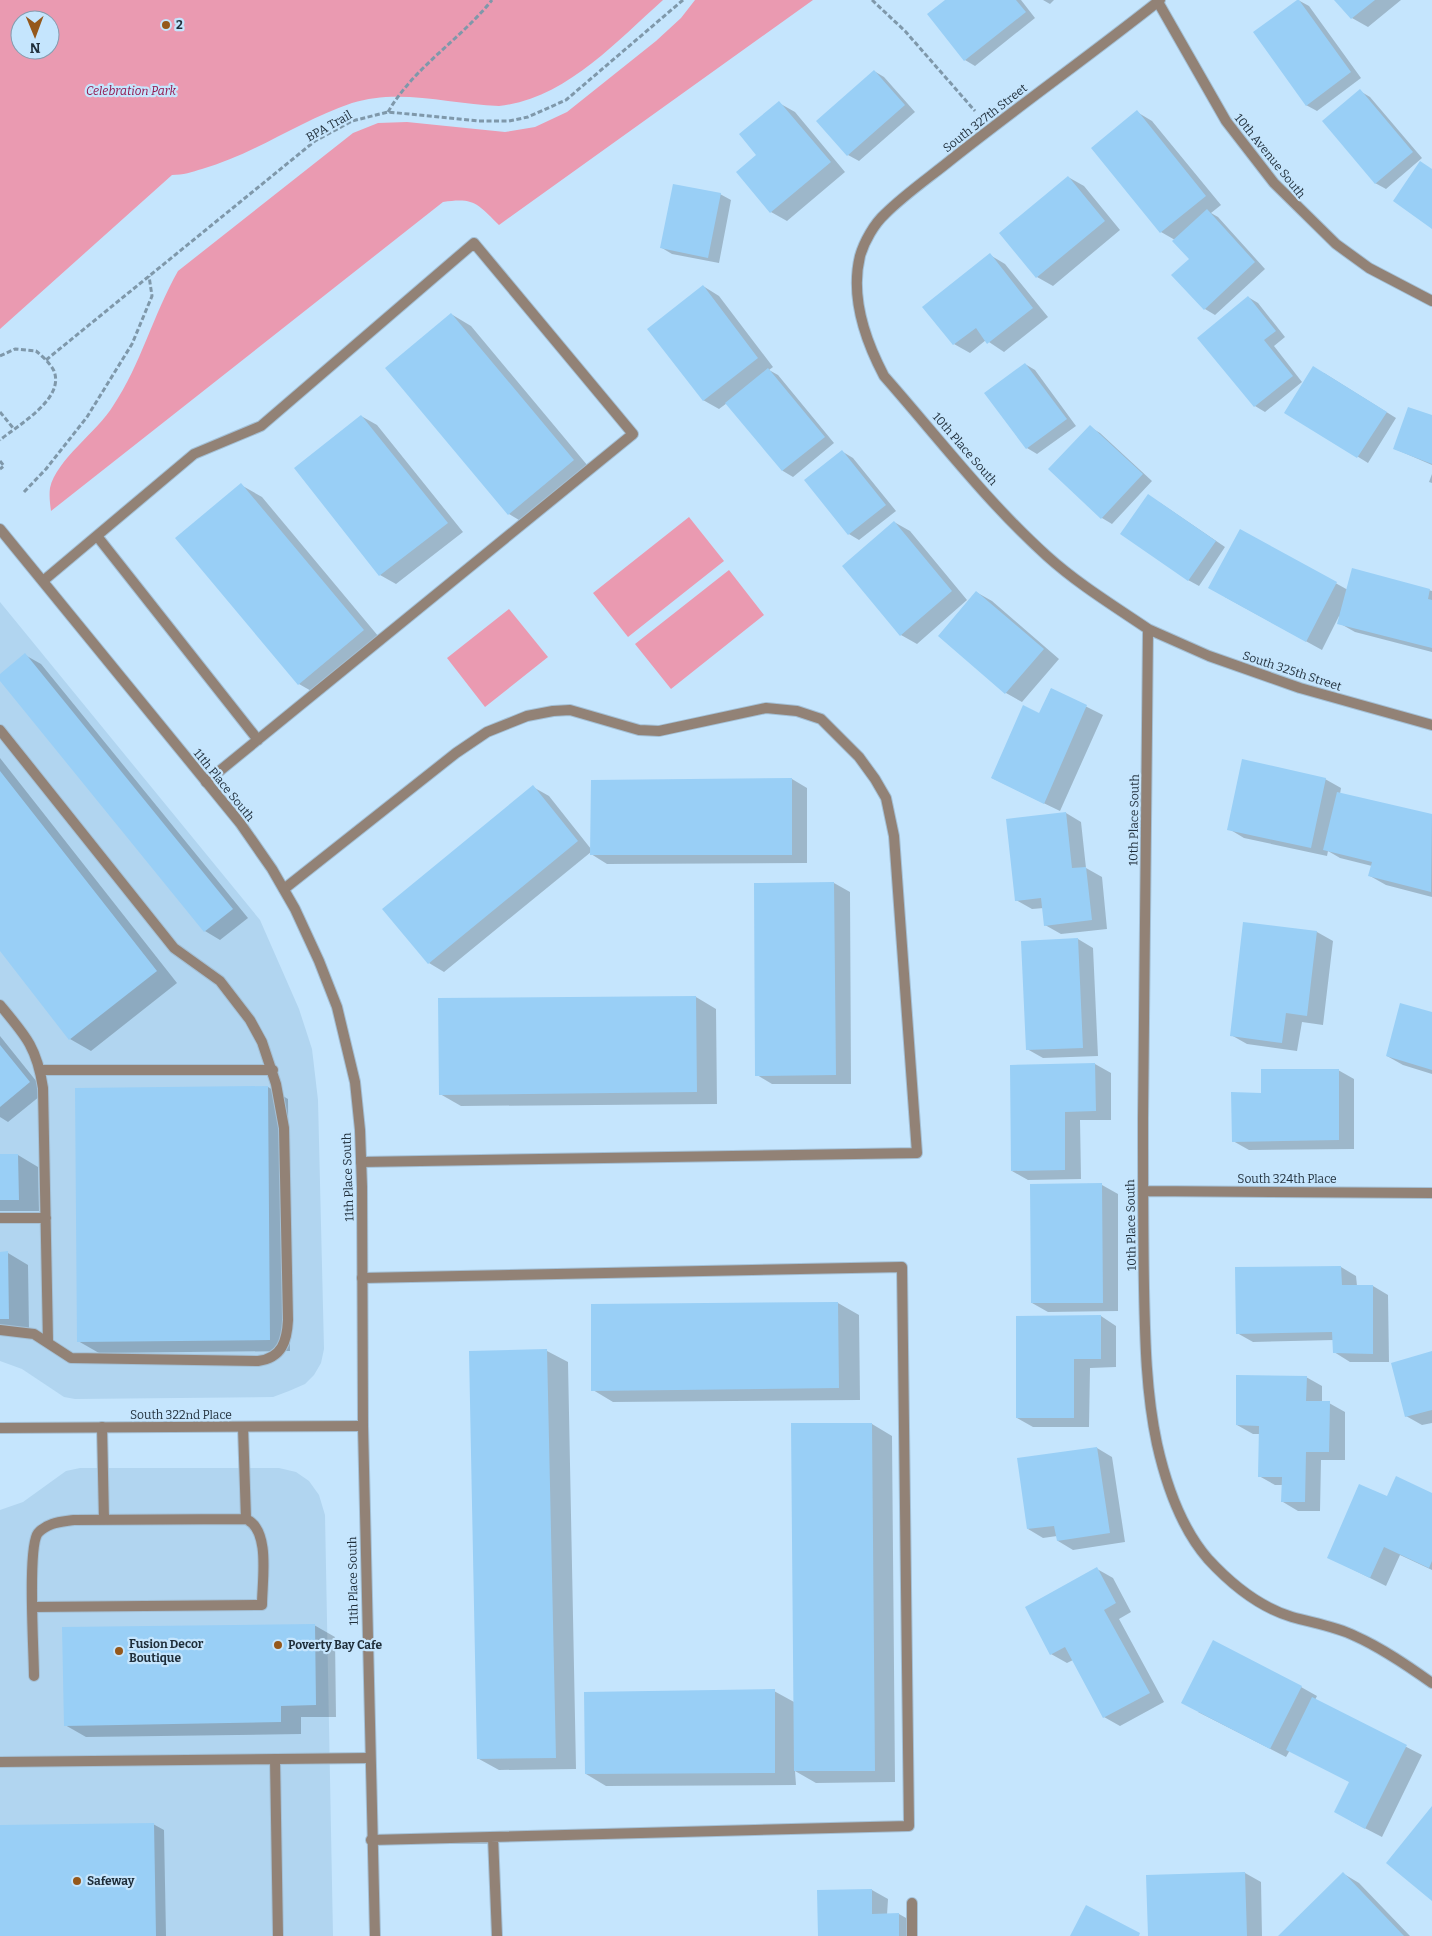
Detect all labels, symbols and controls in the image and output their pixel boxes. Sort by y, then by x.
north arrow [10,10,60,60]
place label: 2 [176,18,183,32]
marker: 2 [160,19,172,31]
text: N [29,39,41,56]
street label: South 327th Street [940,80,1030,155]
park label: Celebration Park [86,84,176,98]
street label: BPA Trail [304,107,355,144]
street label: 10th Avenue South [1232,111,1309,201]
street label: 10th Place South [930,410,1001,489]
street label: South 325th Street [1241,648,1344,694]
street label: 11th Place South [191,746,258,824]
street label: 10th Place South [1126,774,1142,866]
street label: 11th Place South [339,1132,357,1222]
street label: South 324th Place [1237,1172,1337,1186]
street label: 10th Place South [1123,1179,1139,1271]
street label: South 322nd Place [130,1408,232,1422]
street label: 11th Place South [345,1536,361,1625]
place label: Fusion Decor Boutique [129,1637,204,1665]
place label: Poverty Bay Cafe [288,1638,382,1652]
marker: Poverty Bay Cafe [272,1639,284,1651]
marker: Fusion Decor Boutique [113,1645,125,1657]
place label: Safeway [87,1874,135,1888]
marker: Safeway [71,1875,83,1887]

